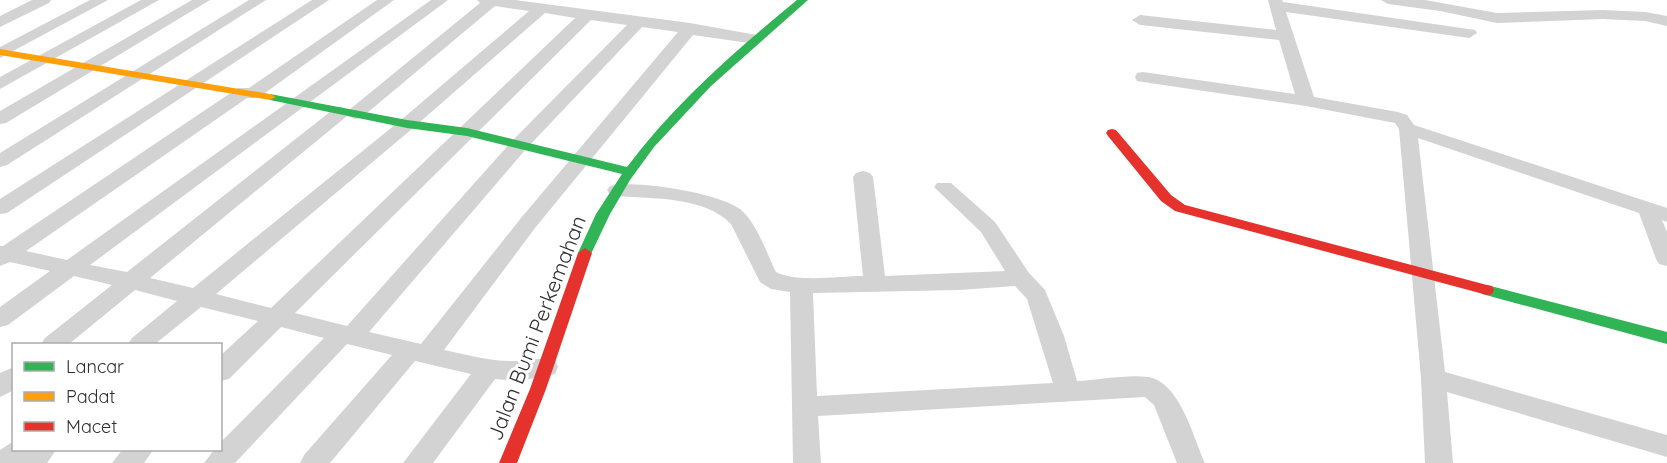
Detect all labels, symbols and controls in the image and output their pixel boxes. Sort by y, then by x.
street label: Jalan Bumi Perkemahan [481,212,591,444]
legend [12,343,222,451]
text: Lancar [66,355,124,378]
text: Padat [66,385,115,408]
text: Macet [66,415,117,438]

